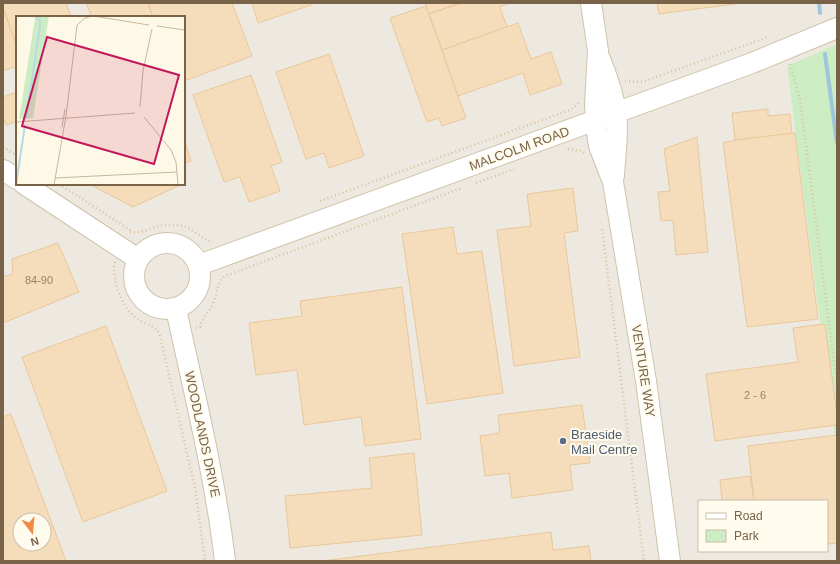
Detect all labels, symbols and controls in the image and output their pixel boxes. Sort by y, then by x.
inset map [16,16,185,185]
street label: MALCOLM ROAD [467,123,571,174]
house number: 84-90 [25,274,53,286]
street label: VENTURE WAY [629,324,658,419]
street label: WOODLANDS DRIVE [182,370,223,499]
house number: 2 - 6 [744,389,766,401]
place label: Braeside Mail Centre [571,427,637,457]
marker: Braeside Mail Centre [558,436,568,446]
legend [698,500,828,552]
text: Road [734,509,763,523]
north arrow [12,512,52,552]
text: Park [734,529,760,543]
text: N [29,535,40,548]

